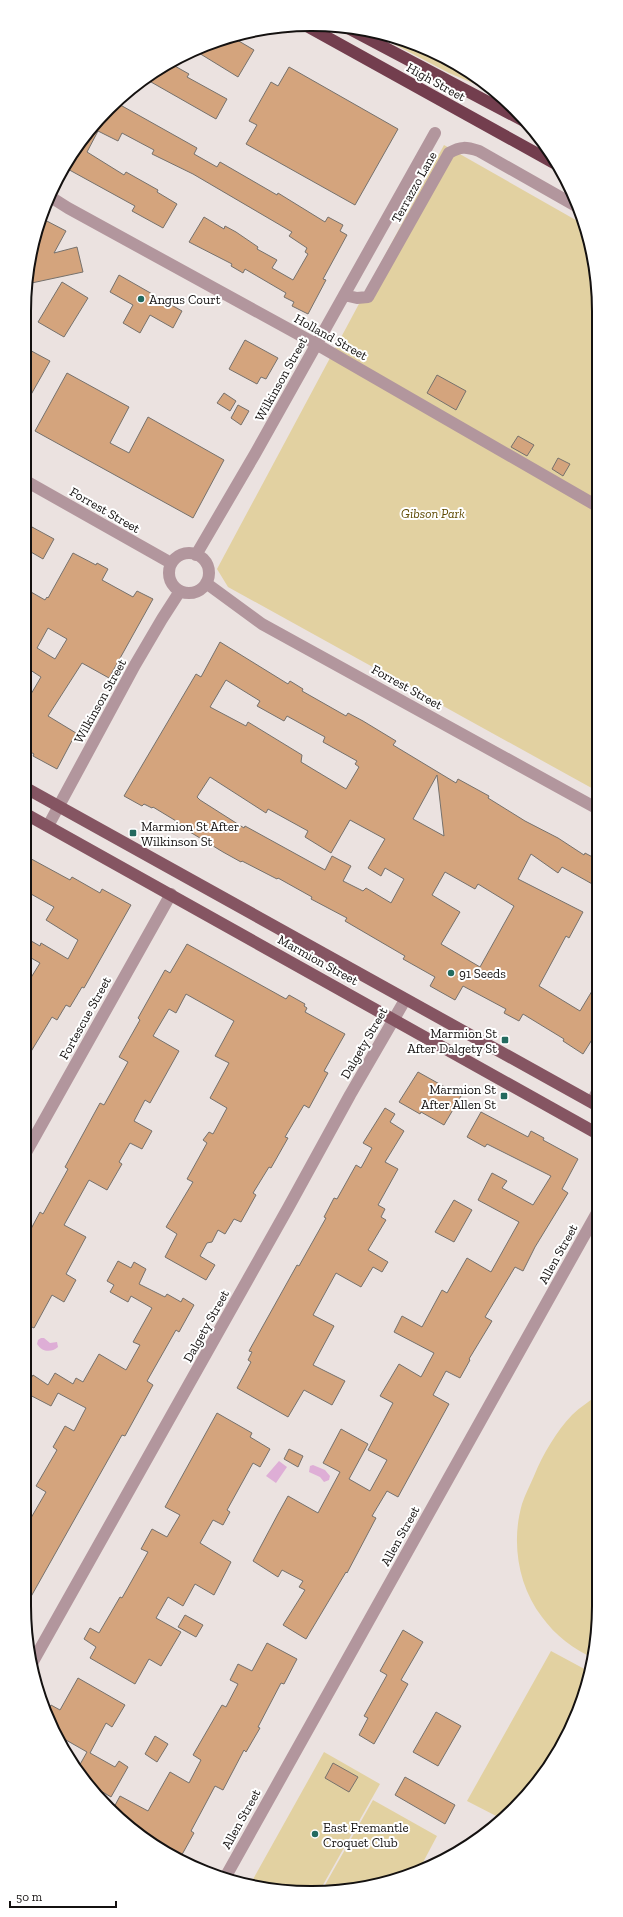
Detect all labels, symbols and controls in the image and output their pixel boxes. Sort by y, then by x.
street label: High Street [404,60,468,104]
street label: Terrazzo Lane [388,149,440,225]
place label: Angus Court [149,292,221,307]
marker: Angus Court [136,294,146,304]
street label: Holland Street [292,311,370,363]
street label: Wilkinson Street [252,334,310,424]
street label: Forrest Street [67,484,143,536]
park label: Gibson Park [401,506,465,521]
street label: Wilkinson Street [71,656,129,746]
street label: Forrest Street [369,661,445,713]
place label: Marmion St After Wilkinson St [141,819,239,849]
marker: Marmion St After Wilkinson St [128,828,138,838]
street label: Marmion Street [275,932,361,988]
place label: 91 Seeds [459,966,506,981]
marker: 91 Seeds [446,968,456,978]
street label: Fortescue Street [56,974,114,1062]
street label: Dalgety Street [337,1004,391,1082]
place label: Marmion St After Dalgety St [407,1026,497,1056]
marker: Marmion St After Dalgety St [500,1035,510,1045]
place label: Marmion St After Allen St [421,1082,496,1112]
marker: Marmion St After Allen St [499,1091,509,1101]
street label: Allen Street [535,1221,581,1287]
street label: Dalgety Street [180,1287,232,1365]
street label: Allen Street [377,1503,423,1569]
street label: Allen Street [218,1786,264,1852]
place label: East Fremantle Croquet Club [323,1820,409,1850]
marker: East Fremantle Croquet Club [310,1829,320,1839]
scale bar [10,1883,116,1909]
text: 50 m [16,1890,43,1904]

